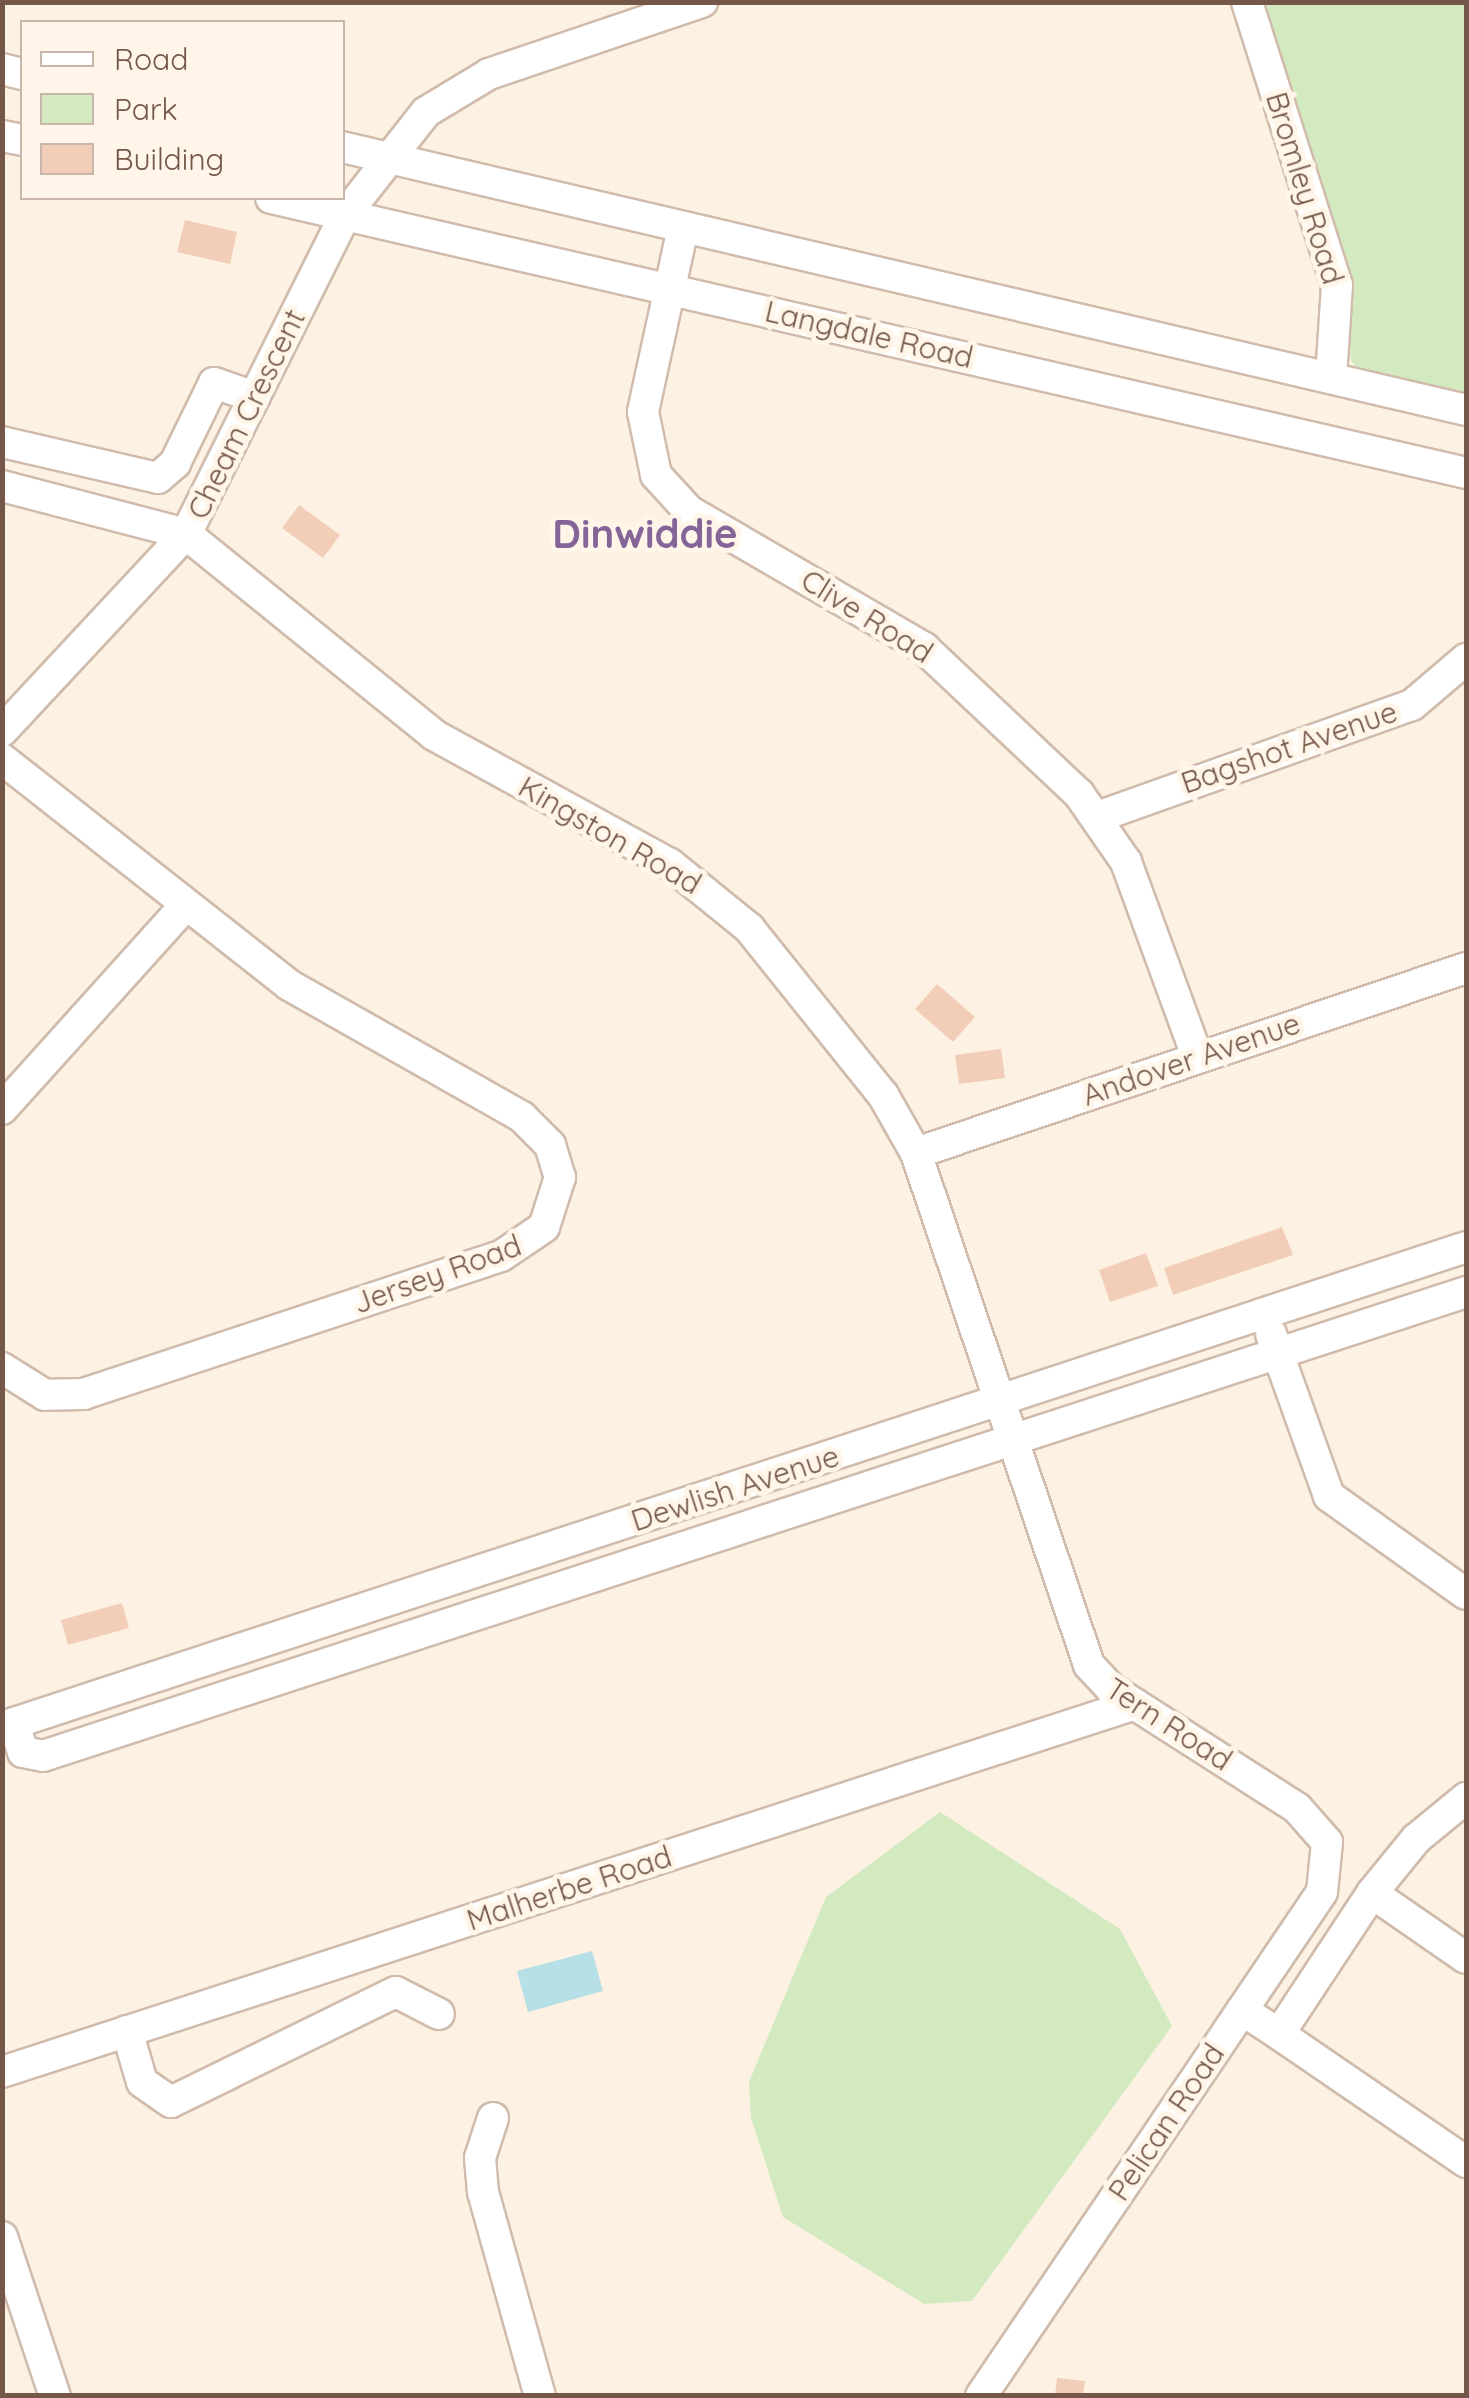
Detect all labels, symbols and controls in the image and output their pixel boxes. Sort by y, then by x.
legend [20,20,345,200]
text: Road [114,40,188,78]
street label: Bromley Road [1259,88,1351,288]
text: Park [114,90,178,128]
text: Building [114,140,224,178]
street label: Langdale Road [762,293,976,375]
street label: Cheam Crescent [180,303,312,525]
district label: Dinwiddie [552,509,738,557]
street label: Clive Road [795,561,939,671]
street label: Bagshot Avenue [1176,693,1402,801]
street label: Kingston Road [512,768,708,902]
street label: Andover Avenue [1077,1005,1305,1113]
street label: Jersey Road [348,1227,526,1321]
street label: Dewlish Avenue [626,1437,844,1539]
street label: Tern Road [1099,1670,1239,1778]
street label: Malherbe Road [462,1838,676,1938]
street label: Pelican Road [1100,2037,1232,2207]

